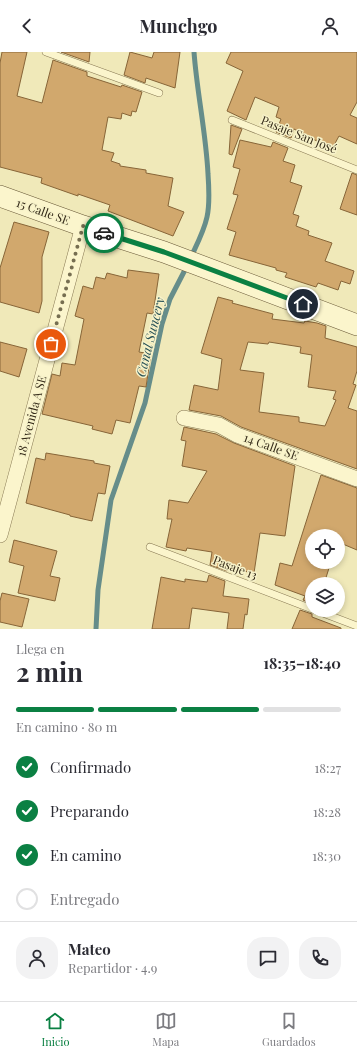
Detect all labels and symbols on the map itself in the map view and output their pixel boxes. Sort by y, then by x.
street label: Pasaje San José [259,112,340,157]
street label: 15 Calle SE [14,194,72,228]
courier [84,213,124,253]
pin [286,287,320,321]
water label: Canal Suncery [131,295,168,378]
pin [34,327,68,361]
street label: 18 Avenida A SE [13,374,50,458]
street label: 14 Calle SE [242,429,301,463]
street label: Pasaje 13 [211,551,260,583]

